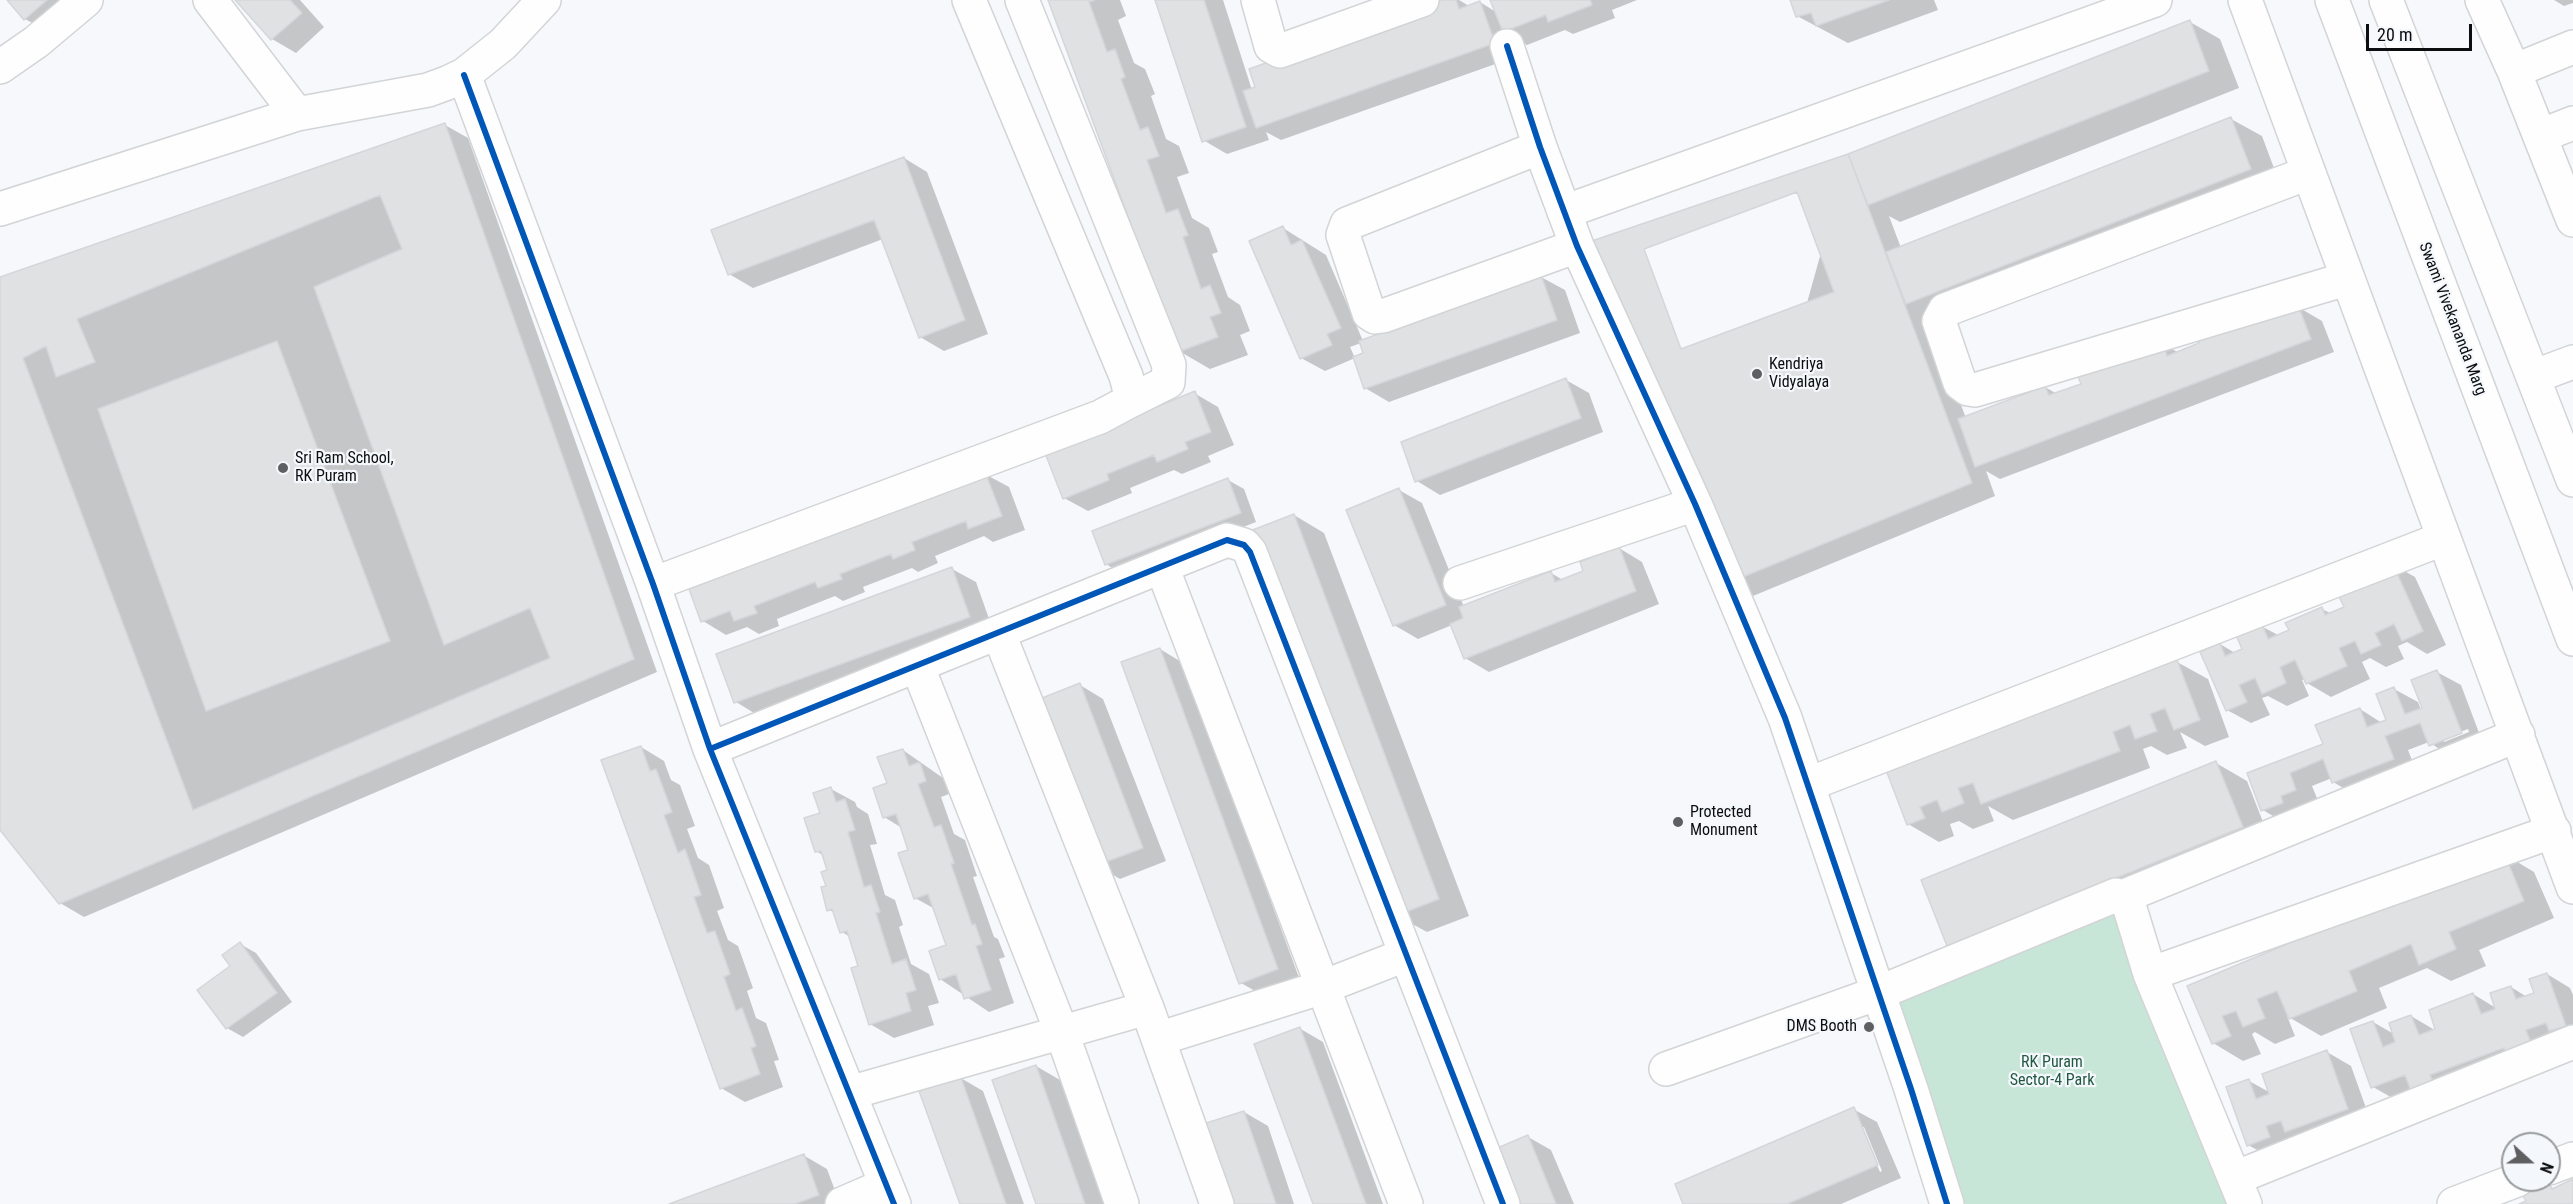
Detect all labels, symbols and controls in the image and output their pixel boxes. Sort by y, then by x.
scale bar [2369,12,2476,50]
text: 20 m [2377,24,2412,45]
street label: Swami Vivekananda Marg [2414,240,2490,398]
place label: Kendriya Vidyalaya [1769,355,1829,393]
marker: Kendriya Vidyalaya [1750,367,1764,381]
place label: Sri Ram School, RK Puram [295,449,394,487]
marker: Sri Ram School, RK Puram [276,461,290,475]
place label: Protected Monument [1690,803,1758,841]
marker: Protected Monument [1671,815,1685,829]
place label: DMS Booth [1787,1017,1857,1037]
marker: DMS Booth [1862,1020,1876,1034]
park label: RK Puram Sector-4 Park [2010,1053,2094,1091]
north arrow [2501,1132,2561,1192]
text: N [2536,1160,2557,1176]

